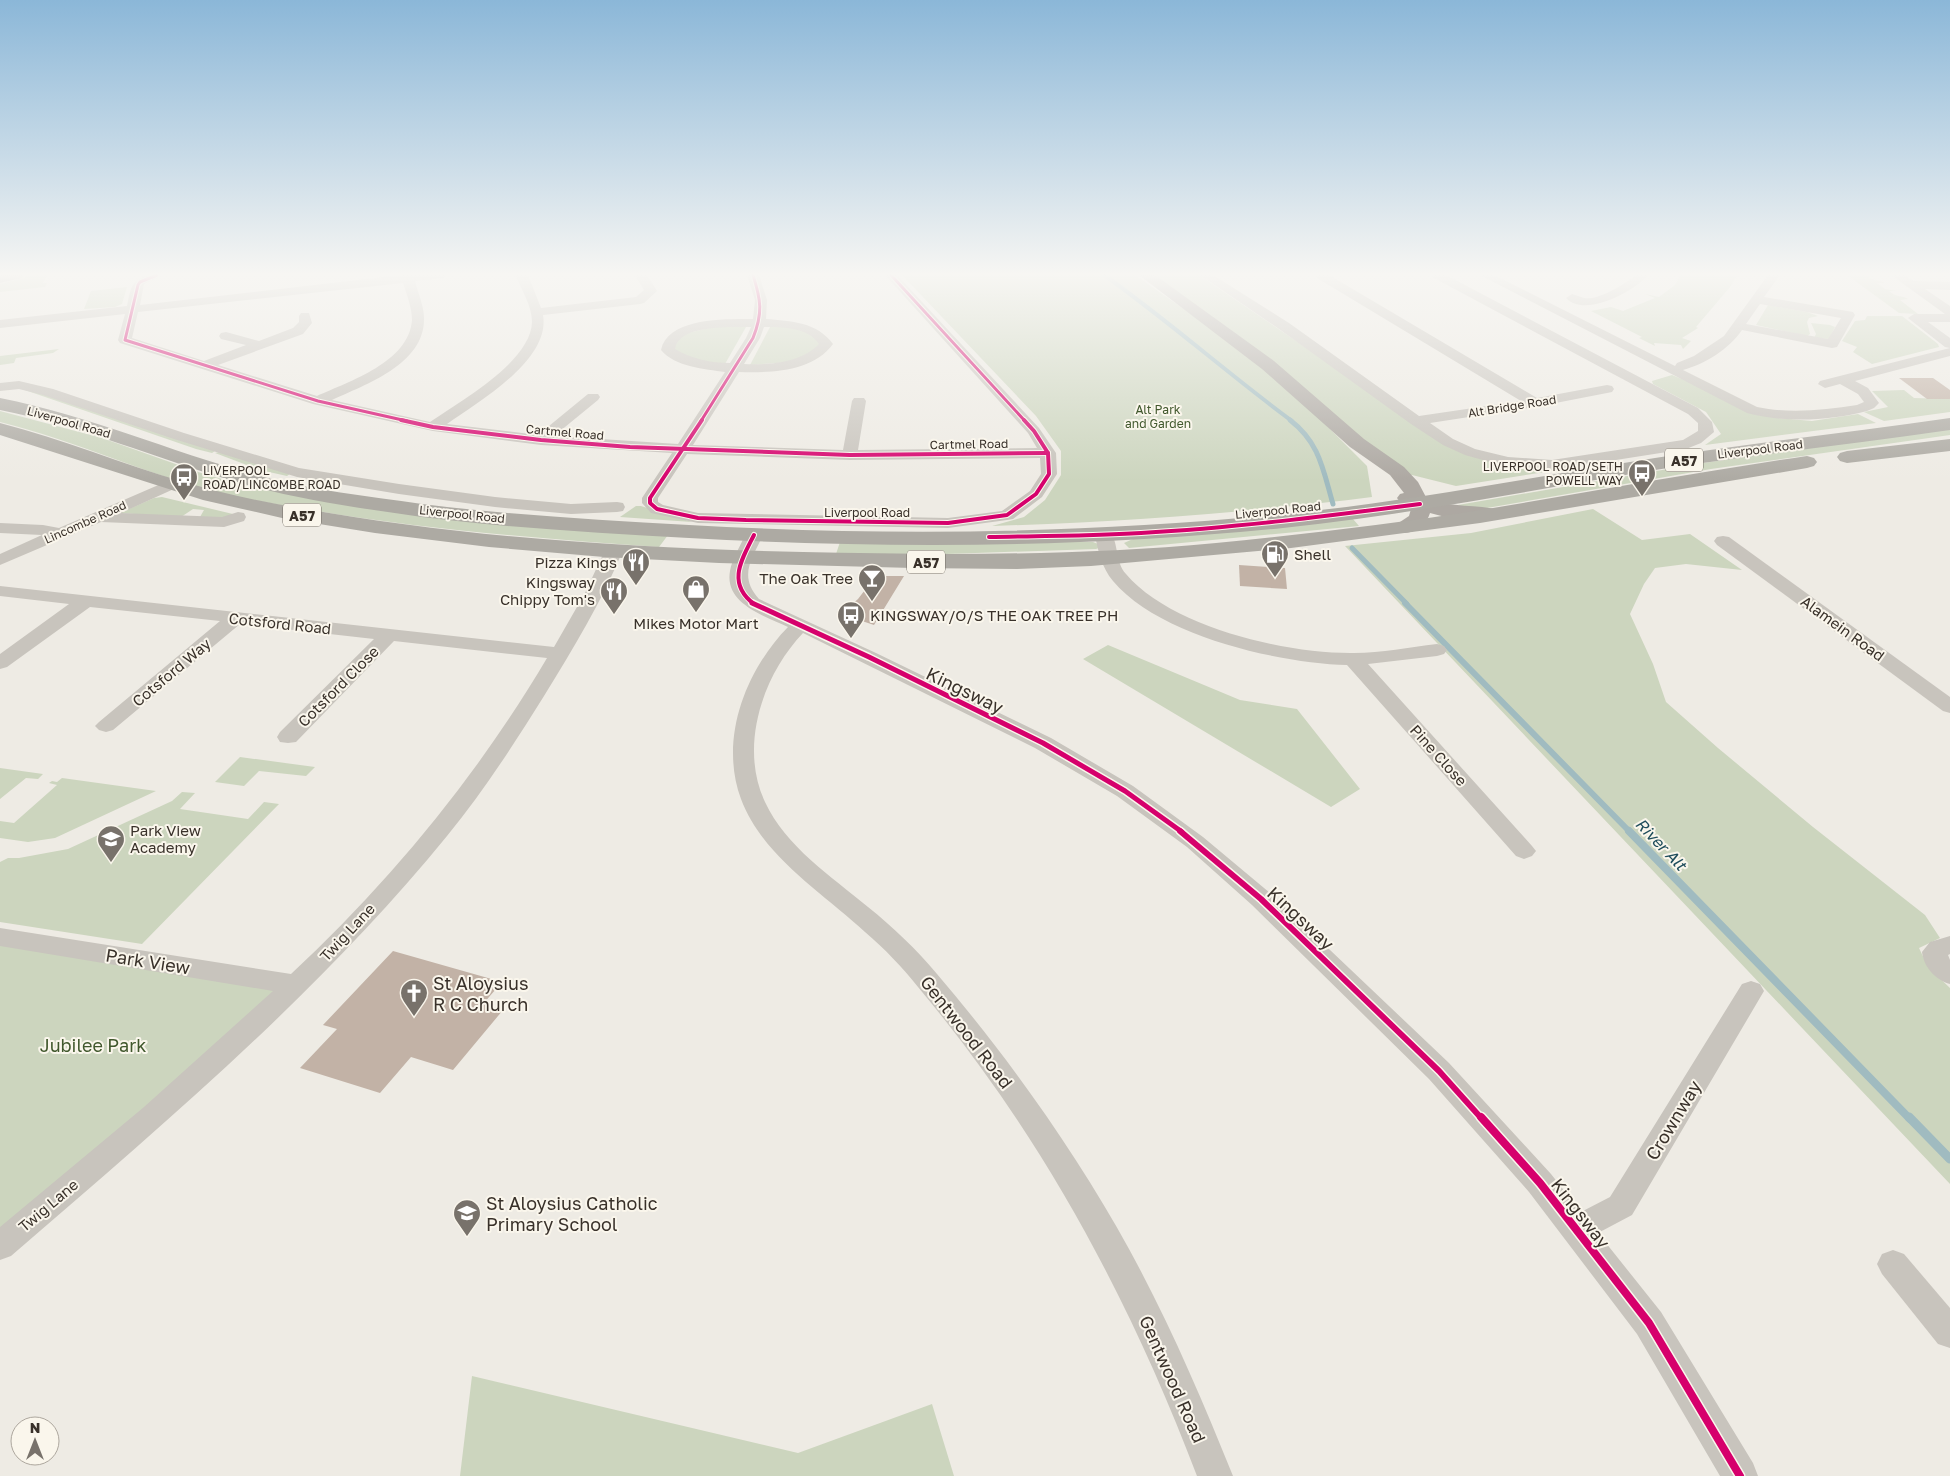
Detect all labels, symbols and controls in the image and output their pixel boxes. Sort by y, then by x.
street label: Alt Bridge Road [1467,392,1557,420]
park label: Alt Park and Garden [1125,402,1191,431]
street label: Liverpool Road [26,403,112,441]
street label: Cartmel Road [525,421,605,443]
street label: Cartmel Road [930,436,1008,452]
street label: Liverpool Road [1716,436,1804,462]
road number: A57 [1665,448,1703,472]
bus stop icon: LIVERPOOL ROAD/SETH POWELL WAY [1627,458,1657,497]
place label: LIVERPOOL ROAD/SETH POWELL WAY [1483,459,1623,488]
bus stop icon: LIVERPOOL ROAD/LINCOMBE ROAD [169,462,199,501]
place label: LIVERPOOL ROAD/LINCOMBE ROAD [203,463,341,492]
street label: Lincombe Road [42,497,128,547]
street label: Liverpool Road [1234,498,1322,522]
street label: Liverpool Road [418,502,506,526]
road number: A57 [283,504,321,526]
street label: Liverpool Road [824,505,910,520]
fuel station icon: Shell [1260,539,1290,578]
place label: Shell [1294,545,1331,563]
restaurant icon: Pizza Kings [621,547,651,586]
road number: A57 [907,550,945,574]
place label: Pizza Kings [535,553,617,571]
bar icon: The Oak Tree [857,563,887,602]
place label: The Oak Tree [759,569,853,587]
place label: Kingsway Chippy Tom's [500,573,596,608]
shop icon: Mikes Motor Mart [681,574,711,613]
restaurant icon: Kingsway Chippy Tom's [599,576,629,615]
street label: Alamein Road [1798,592,1888,664]
bus stop icon: KINGSWAY/O/S THE OAK TREE PH [836,600,866,639]
place label: KINGSWAY/O/S THE OAK TREE PH [870,606,1118,624]
street label: Cotsford Road [228,609,332,637]
place label: Mikes Motor Mart [633,614,759,632]
street label: Cotsford Way [128,634,214,710]
street label: Cotsford Close [294,642,382,730]
street label: Kingsway [923,662,1007,718]
street label: Pine Close [1407,721,1471,789]
water label: River Alt [1631,814,1692,875]
place label: Park View Academy [130,821,201,856]
school or university icon: Park View Academy [96,824,126,863]
street label: Kingsway [1263,882,1339,954]
street label: Twig Lane [316,899,378,965]
street label: Park View [104,943,192,979]
street label: Gentwood Road [916,971,1018,1093]
place label: St Aloysius R C Church [433,972,528,1015]
church icon: St Aloysius R C Church [399,978,429,1017]
park label: Jubilee Park [40,1034,146,1056]
street label: Crownway [1641,1076,1705,1164]
street label: Kingsway [1547,1174,1615,1252]
street label: Twig Lane [15,1175,82,1235]
place label: St Aloysius Catholic Primary School [486,1192,658,1235]
school or university icon: St Aloysius Catholic Primary School [452,1198,482,1237]
street label: Gentwood Road [1135,1312,1211,1446]
north arrow [10,1416,60,1466]
text: N [30,1419,40,1436]

